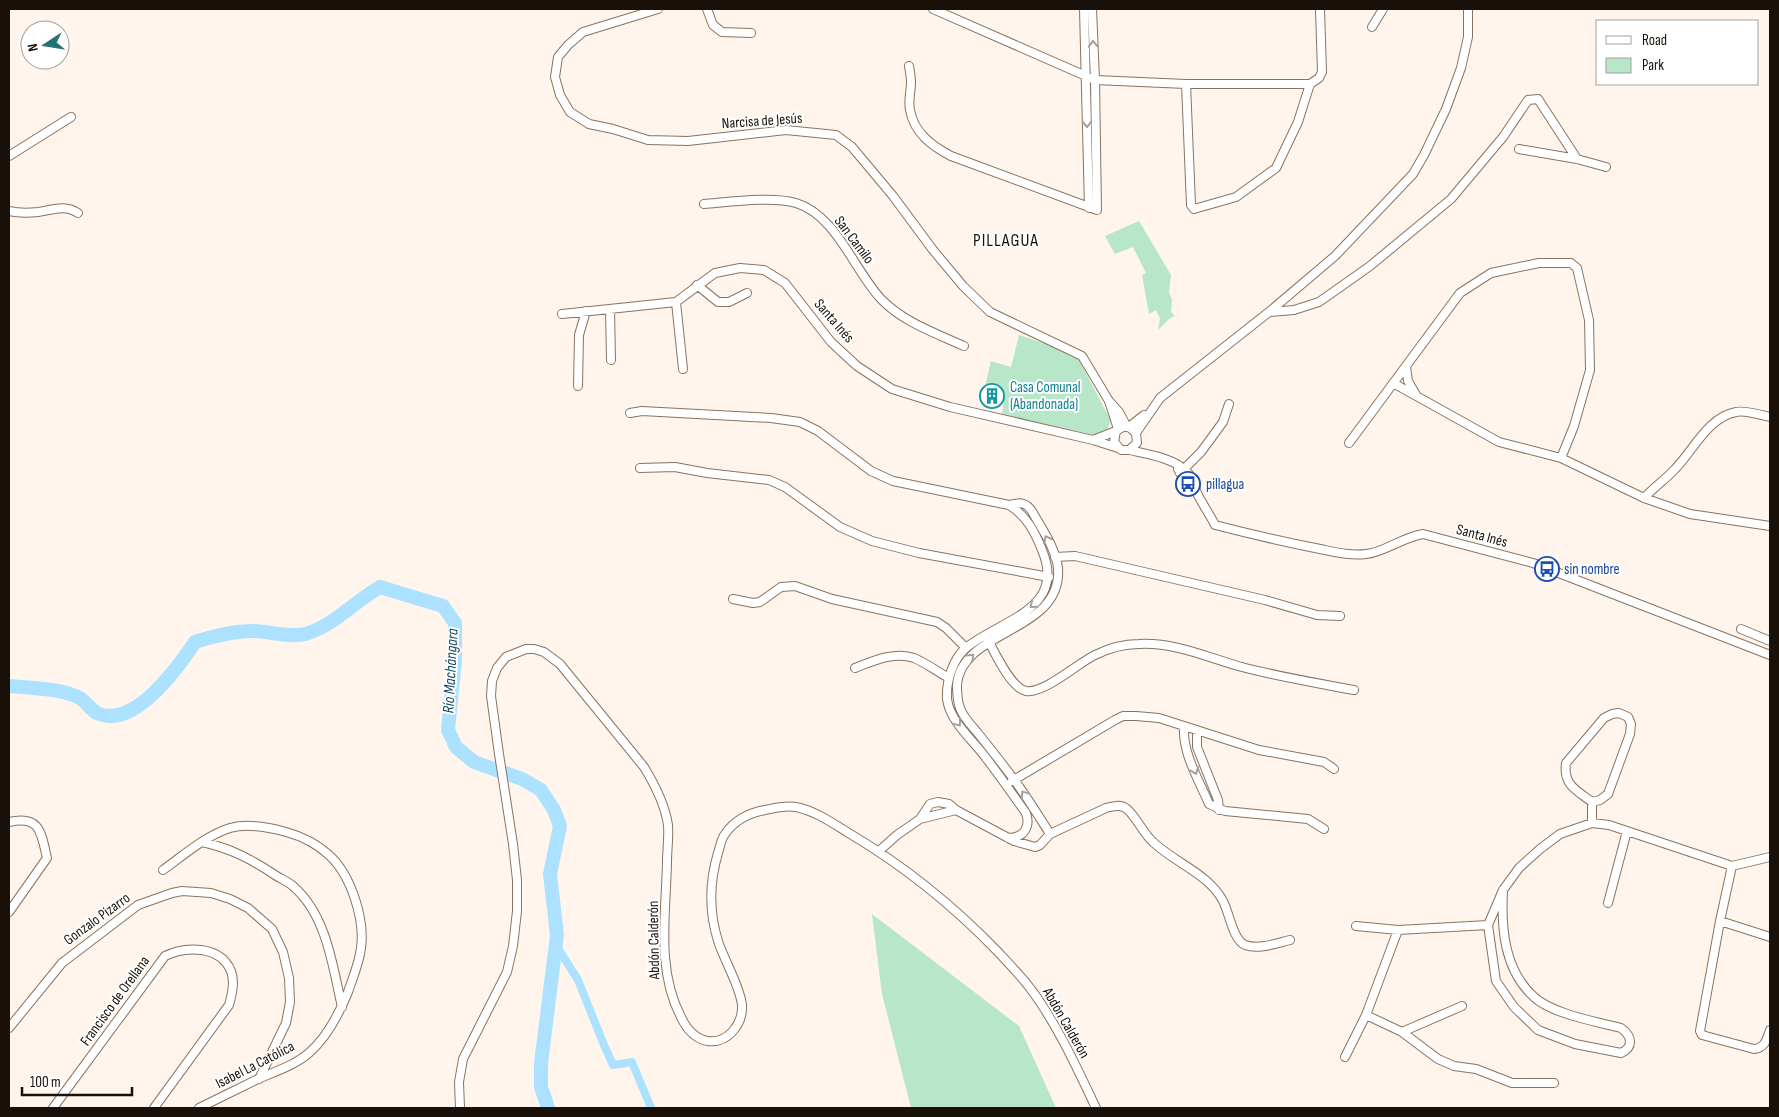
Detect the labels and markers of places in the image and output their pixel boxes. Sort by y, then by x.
place label: Casa Comunal (Abandonada) [1010,378,1081,414]
building icon: Casa Comunal (Abandonada) [979,383,1005,409]
bus stop icon: pillagua [1175,471,1201,497]
place label: pillagua [1206,475,1245,494]
bus stop icon: sin nombre [1534,556,1560,582]
place label: sin nombre [1564,560,1620,579]

